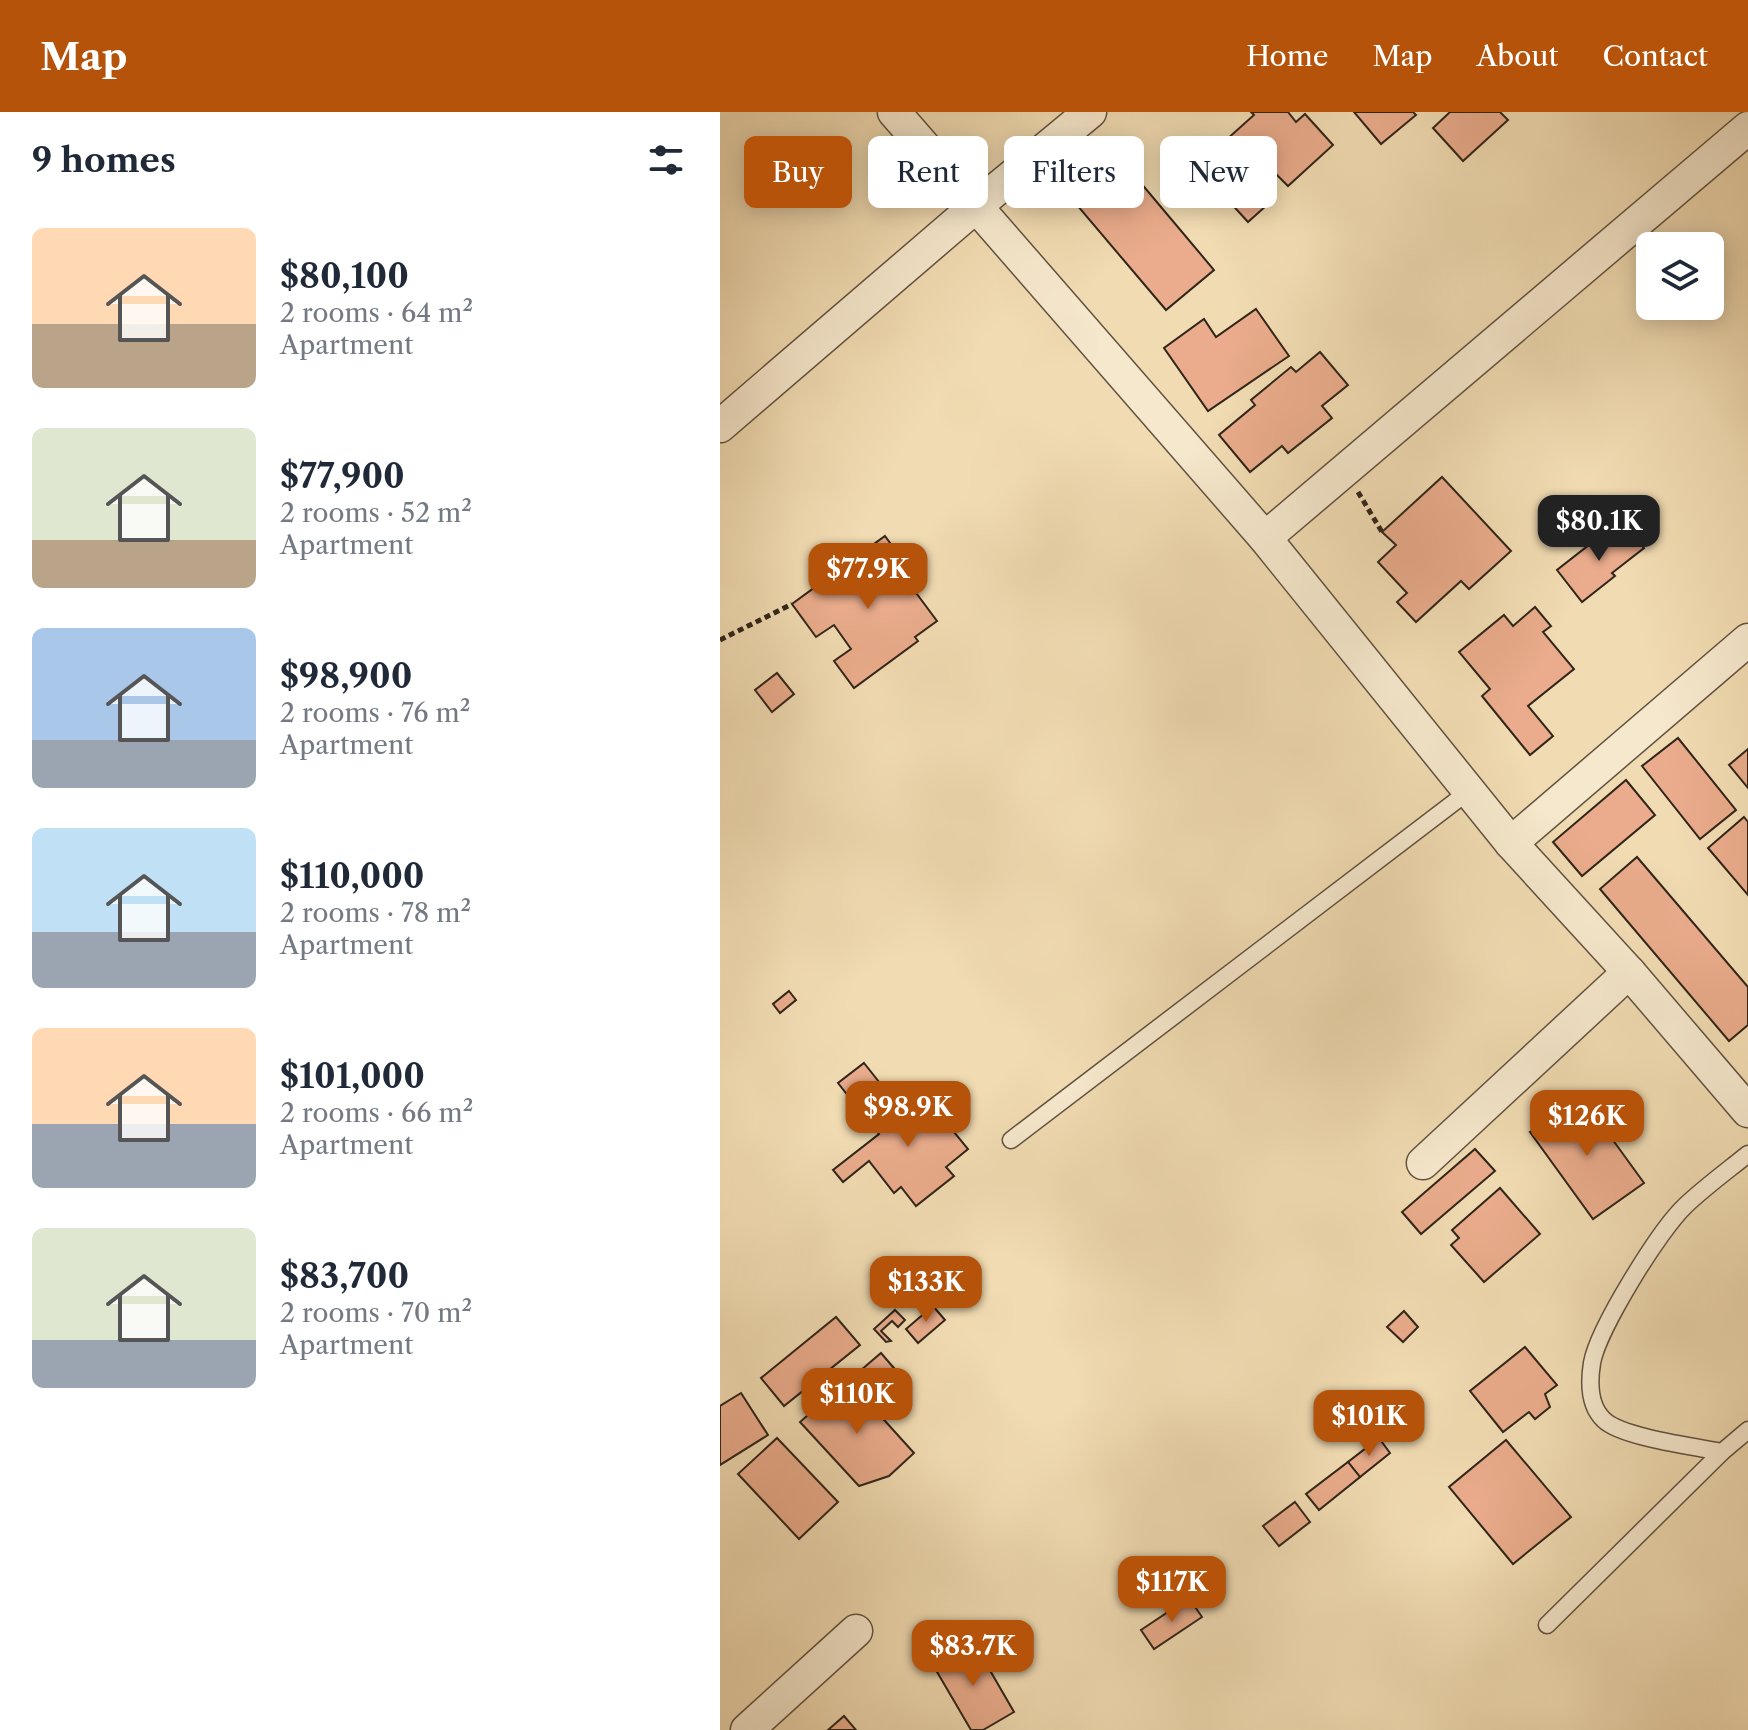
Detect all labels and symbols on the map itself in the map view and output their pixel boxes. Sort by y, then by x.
pin: $80.1K [1534,495,1664,563]
pin: $77.9K [803,543,933,611]
pin: $98.9K [843,1081,973,1149]
pin: $126K [1531,1090,1643,1158]
pin: $133K [870,1256,982,1324]
pin: $110K [801,1368,913,1436]
pin: $101K [1313,1390,1425,1458]
pin: $117K [1116,1556,1228,1624]
pin: $83.7K [908,1620,1038,1688]

